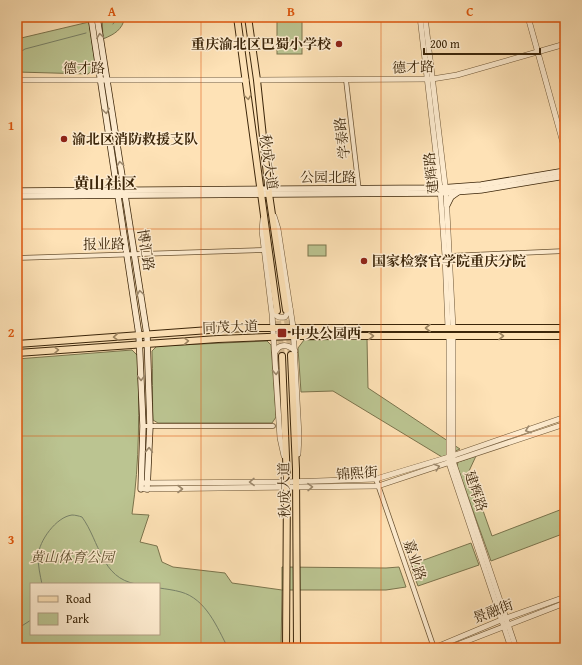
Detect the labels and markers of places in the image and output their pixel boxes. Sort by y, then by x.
place label: 重庆渝北区巴蜀小学校 [191,34,331,54]
marker: 重庆渝北区巴蜀小学校 [334,39,344,49]
place label: 渝北区消防救援支队 [72,129,198,149]
marker: 渝北区消防救援支队 [59,134,69,144]
place label: 国家检察官学院重庆分院 [372,251,526,271]
marker: 国家检察官学院重庆分院 [359,256,369,266]
place label: 中央公园西 [291,323,361,343]
marker: 中央公园西 [276,327,288,339]

